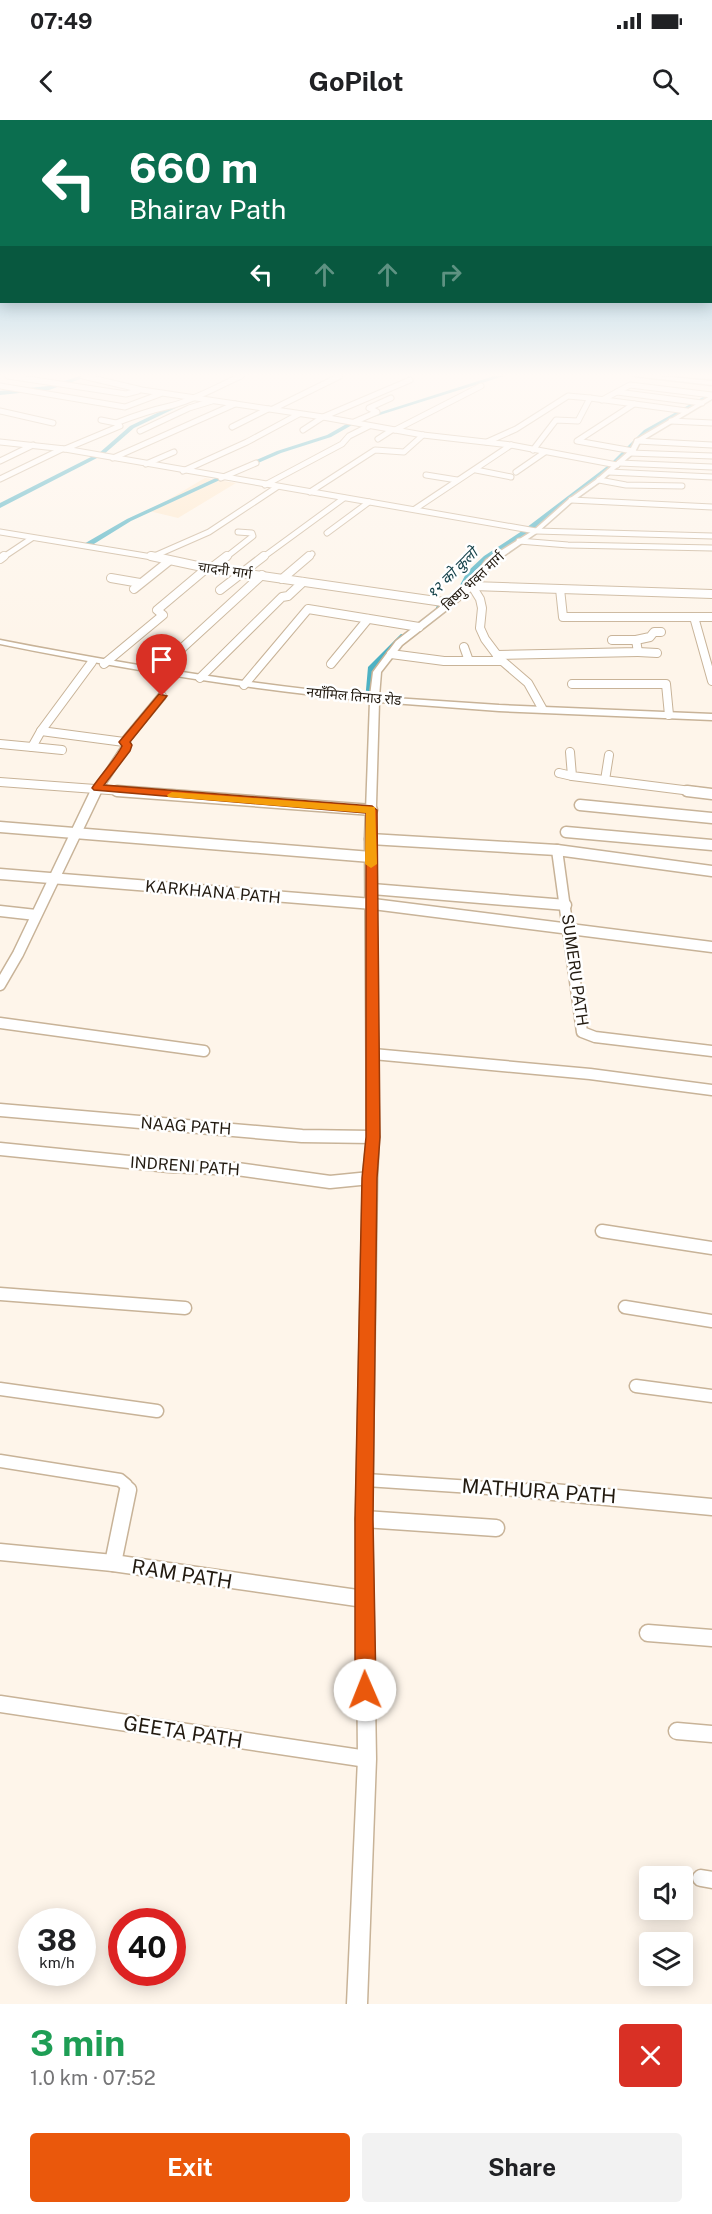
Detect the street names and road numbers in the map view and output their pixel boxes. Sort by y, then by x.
street label: बिष्णु भक्त मार्ग [439,548,509,615]
street label: चादनी मार्ग [197,558,254,582]
street label: नयाँमिल तिनाउ रोड [306,683,403,708]
street label: KARKHANA PATH [144,877,282,907]
street label: SUMERU PATH [558,913,592,1027]
street label: NAAG PATH [140,1113,232,1139]
street label: INDRENI PATH [129,1153,241,1179]
street label: MATHURA PATH [461,1474,617,1508]
street label: RAM PATH [130,1554,234,1594]
street label: GEETA PATH [122,1711,244,1753]

